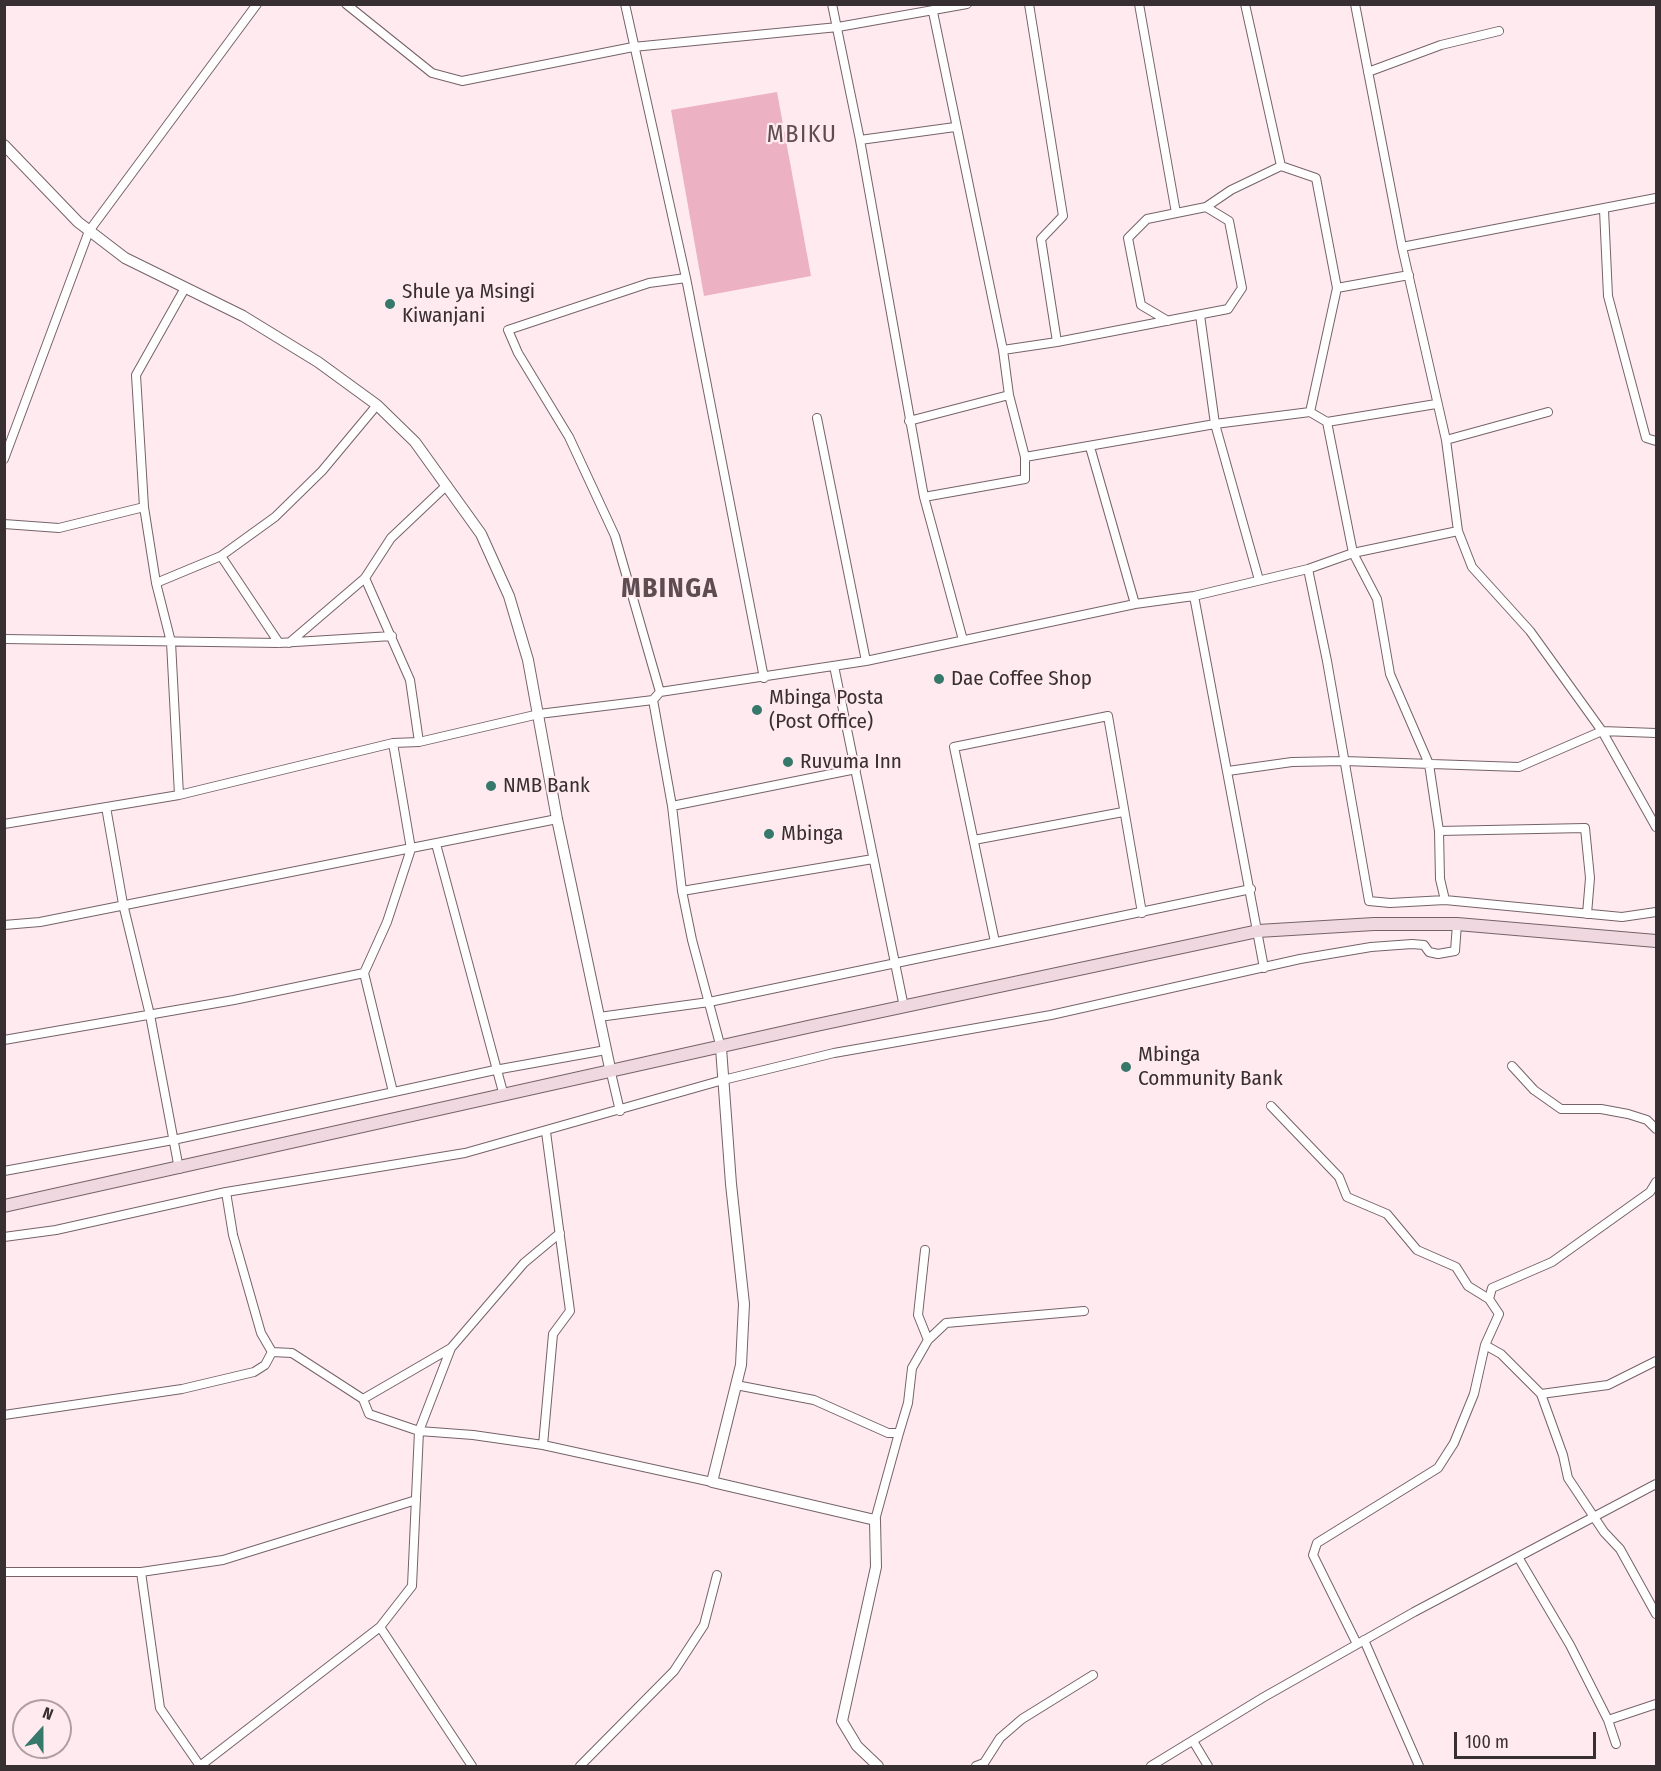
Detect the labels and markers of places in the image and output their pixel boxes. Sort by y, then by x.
place label: Shule ya Msingi Kiwanjani [402,279,535,329]
marker: Shule ya Msingi Kiwanjani [383,297,397,311]
place label: Dae Coffee Shop [951,666,1092,692]
marker: Dae Coffee Shop [932,672,946,686]
place label: Mbinga Posta (Post Office) [769,685,884,735]
marker: Mbinga Posta (Post Office) [750,703,764,717]
place label: Ruvuma Inn [800,749,902,775]
marker: Ruvuma Inn [781,755,795,769]
place label: NMB Bank [503,773,590,799]
marker: NMB Bank [484,779,498,793]
place label: Mbinga [781,821,843,847]
marker: Mbinga [762,827,776,841]
place label: Mbinga Community Bank [1138,1042,1283,1092]
marker: Mbinga Community Bank [1119,1060,1133,1074]

